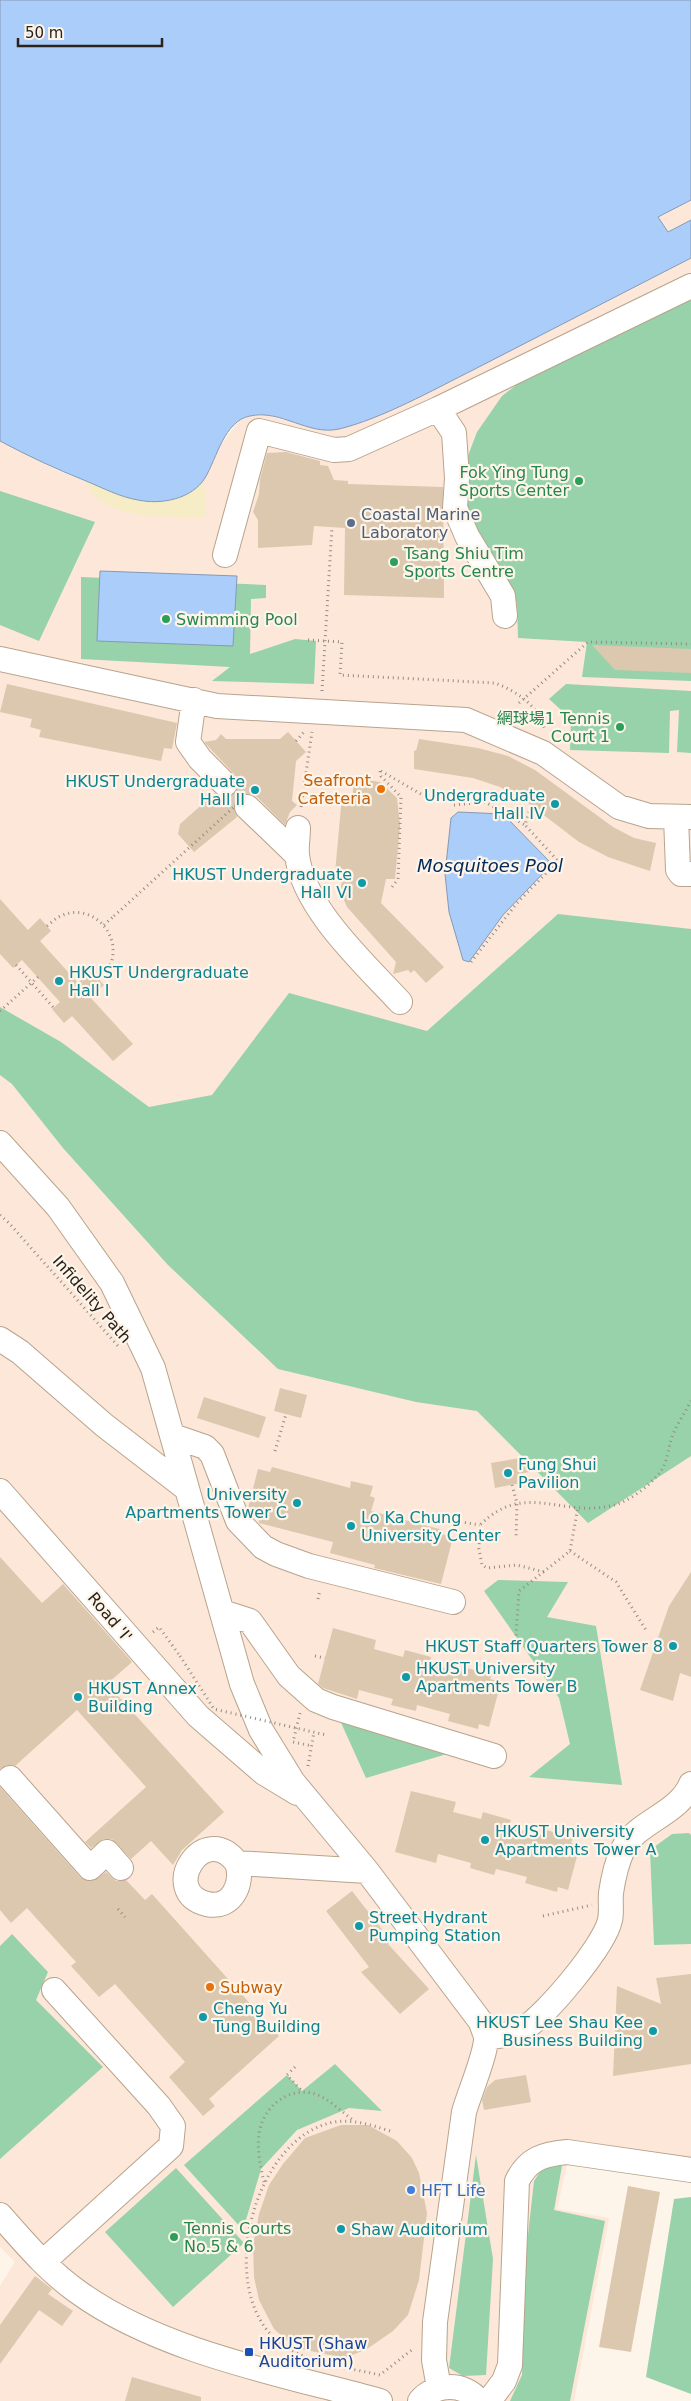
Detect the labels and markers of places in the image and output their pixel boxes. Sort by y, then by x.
place label: Fok Ying Tung Sports Center [459,463,569,500]
marker: Fok Ying Tung Sports Center [573,475,585,487]
place label: Coastal Marine Laboratory [361,505,480,542]
marker: Coastal Marine Laboratory [345,517,357,529]
place label: Tsang Shiu Tim Sports Centre [403,544,524,581]
marker: Tsang Shiu Tim Sports Centre [388,556,400,568]
place label: Swimming Pool [176,610,298,629]
marker: Swimming Pool [160,613,172,625]
place label: 網球場1 Tennis Court 1 [497,709,610,746]
marker: 網球場1 Tennis Court 1 [614,721,626,733]
place label: Seafront Cafeteria [298,771,371,808]
place label: HKUST Undergraduate Hall II [65,772,245,809]
marker: Seafront Cafeteria [375,783,387,795]
marker: HKUST Undergraduate Hall II [249,784,261,796]
place label: Undergraduate Hall IV [424,786,545,823]
marker: Undergraduate Hall IV [549,798,561,810]
place label: HKUST Undergraduate Hall VI [172,865,352,902]
marker: HKUST Undergraduate Hall VI [356,877,368,889]
place label: HKUST Undergraduate Hall I [69,963,249,1000]
marker: HKUST Undergraduate Hall I [53,975,65,987]
place label: Fung Shui Pavilion [518,1455,597,1492]
marker: Fung Shui Pavilion [502,1467,514,1479]
place label: University Apartments Tower C [125,1485,287,1522]
marker: University Apartments Tower C [291,1497,303,1509]
place label: Lo Ka Chung University Center [361,1508,501,1545]
marker: Lo Ka Chung University Center [345,1520,357,1532]
place label: HKUST Staff Quarters Tower 8 [425,1637,663,1656]
marker: HKUST Staff Quarters Tower 8 [667,1640,679,1652]
place label: HKUST University Apartments Tower B [416,1659,577,1696]
marker: HKUST University Apartments Tower B [400,1671,412,1683]
place label: HKUST Annex Building [88,1679,197,1716]
marker: HKUST Annex Building [72,1691,84,1703]
place label: HKUST University Apartments Tower A [495,1822,656,1859]
marker: HKUST University Apartments Tower A [479,1834,491,1846]
place label: Street Hydrant Pumping Station [369,1908,501,1945]
marker: Street Hydrant Pumping Station [353,1920,365,1932]
place label: Subway [220,1978,283,1997]
marker: Subway [204,1981,216,1993]
place label: Cheng Yu Tung Building [212,1999,321,2036]
marker: Cheng Yu Tung Building [197,2011,209,2023]
place label: HKUST Lee Shau Kee Business Building [476,2013,643,2050]
marker: HKUST Lee Shau Kee Business Building [647,2025,659,2037]
place label: HFT Life [421,2181,486,2200]
marker: HFT Life [405,2184,417,2196]
place label: Tennis Courts No.5 & 6 [183,2219,291,2256]
place label: Shaw Auditorium [351,2220,488,2239]
marker: Shaw Auditorium [335,2223,347,2235]
marker: Tennis Courts No.5 & 6 [168,2231,180,2243]
place label: HKUST (Shaw Auditorium) [259,2334,367,2371]
marker: HKUST (Shaw Auditorium) [243,2346,255,2358]

